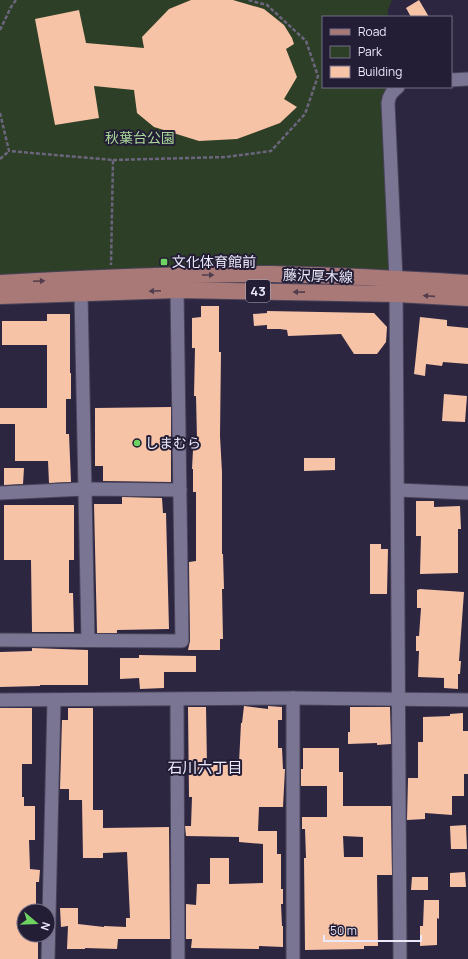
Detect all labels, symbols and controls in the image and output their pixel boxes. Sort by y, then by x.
legend [322,16,452,88]
text: Road [358,23,386,40]
text: Park [358,43,383,60]
text: Building [358,63,402,80]
park label: 秋葉台公園 [105,128,175,147]
place label: 文化体育館前 [172,252,256,271]
marker: 文化体育館前 [159,257,169,267]
street label: 藤沢厚木線 [283,265,353,286]
one-way arrow [202,272,215,278]
one-way arrow [33,277,45,284]
road number: 43 [246,280,270,302]
one-way arrow [149,287,161,294]
one-way arrow [292,289,305,295]
one-way arrow [423,292,435,299]
place label: しまむら [145,433,201,452]
marker: しまむら [132,438,142,448]
district label: 石川六丁目 [167,757,243,778]
north arrow [16,903,56,943]
scale bar [324,917,421,943]
text: N [38,920,54,933]
text: 50 m [330,922,357,939]

